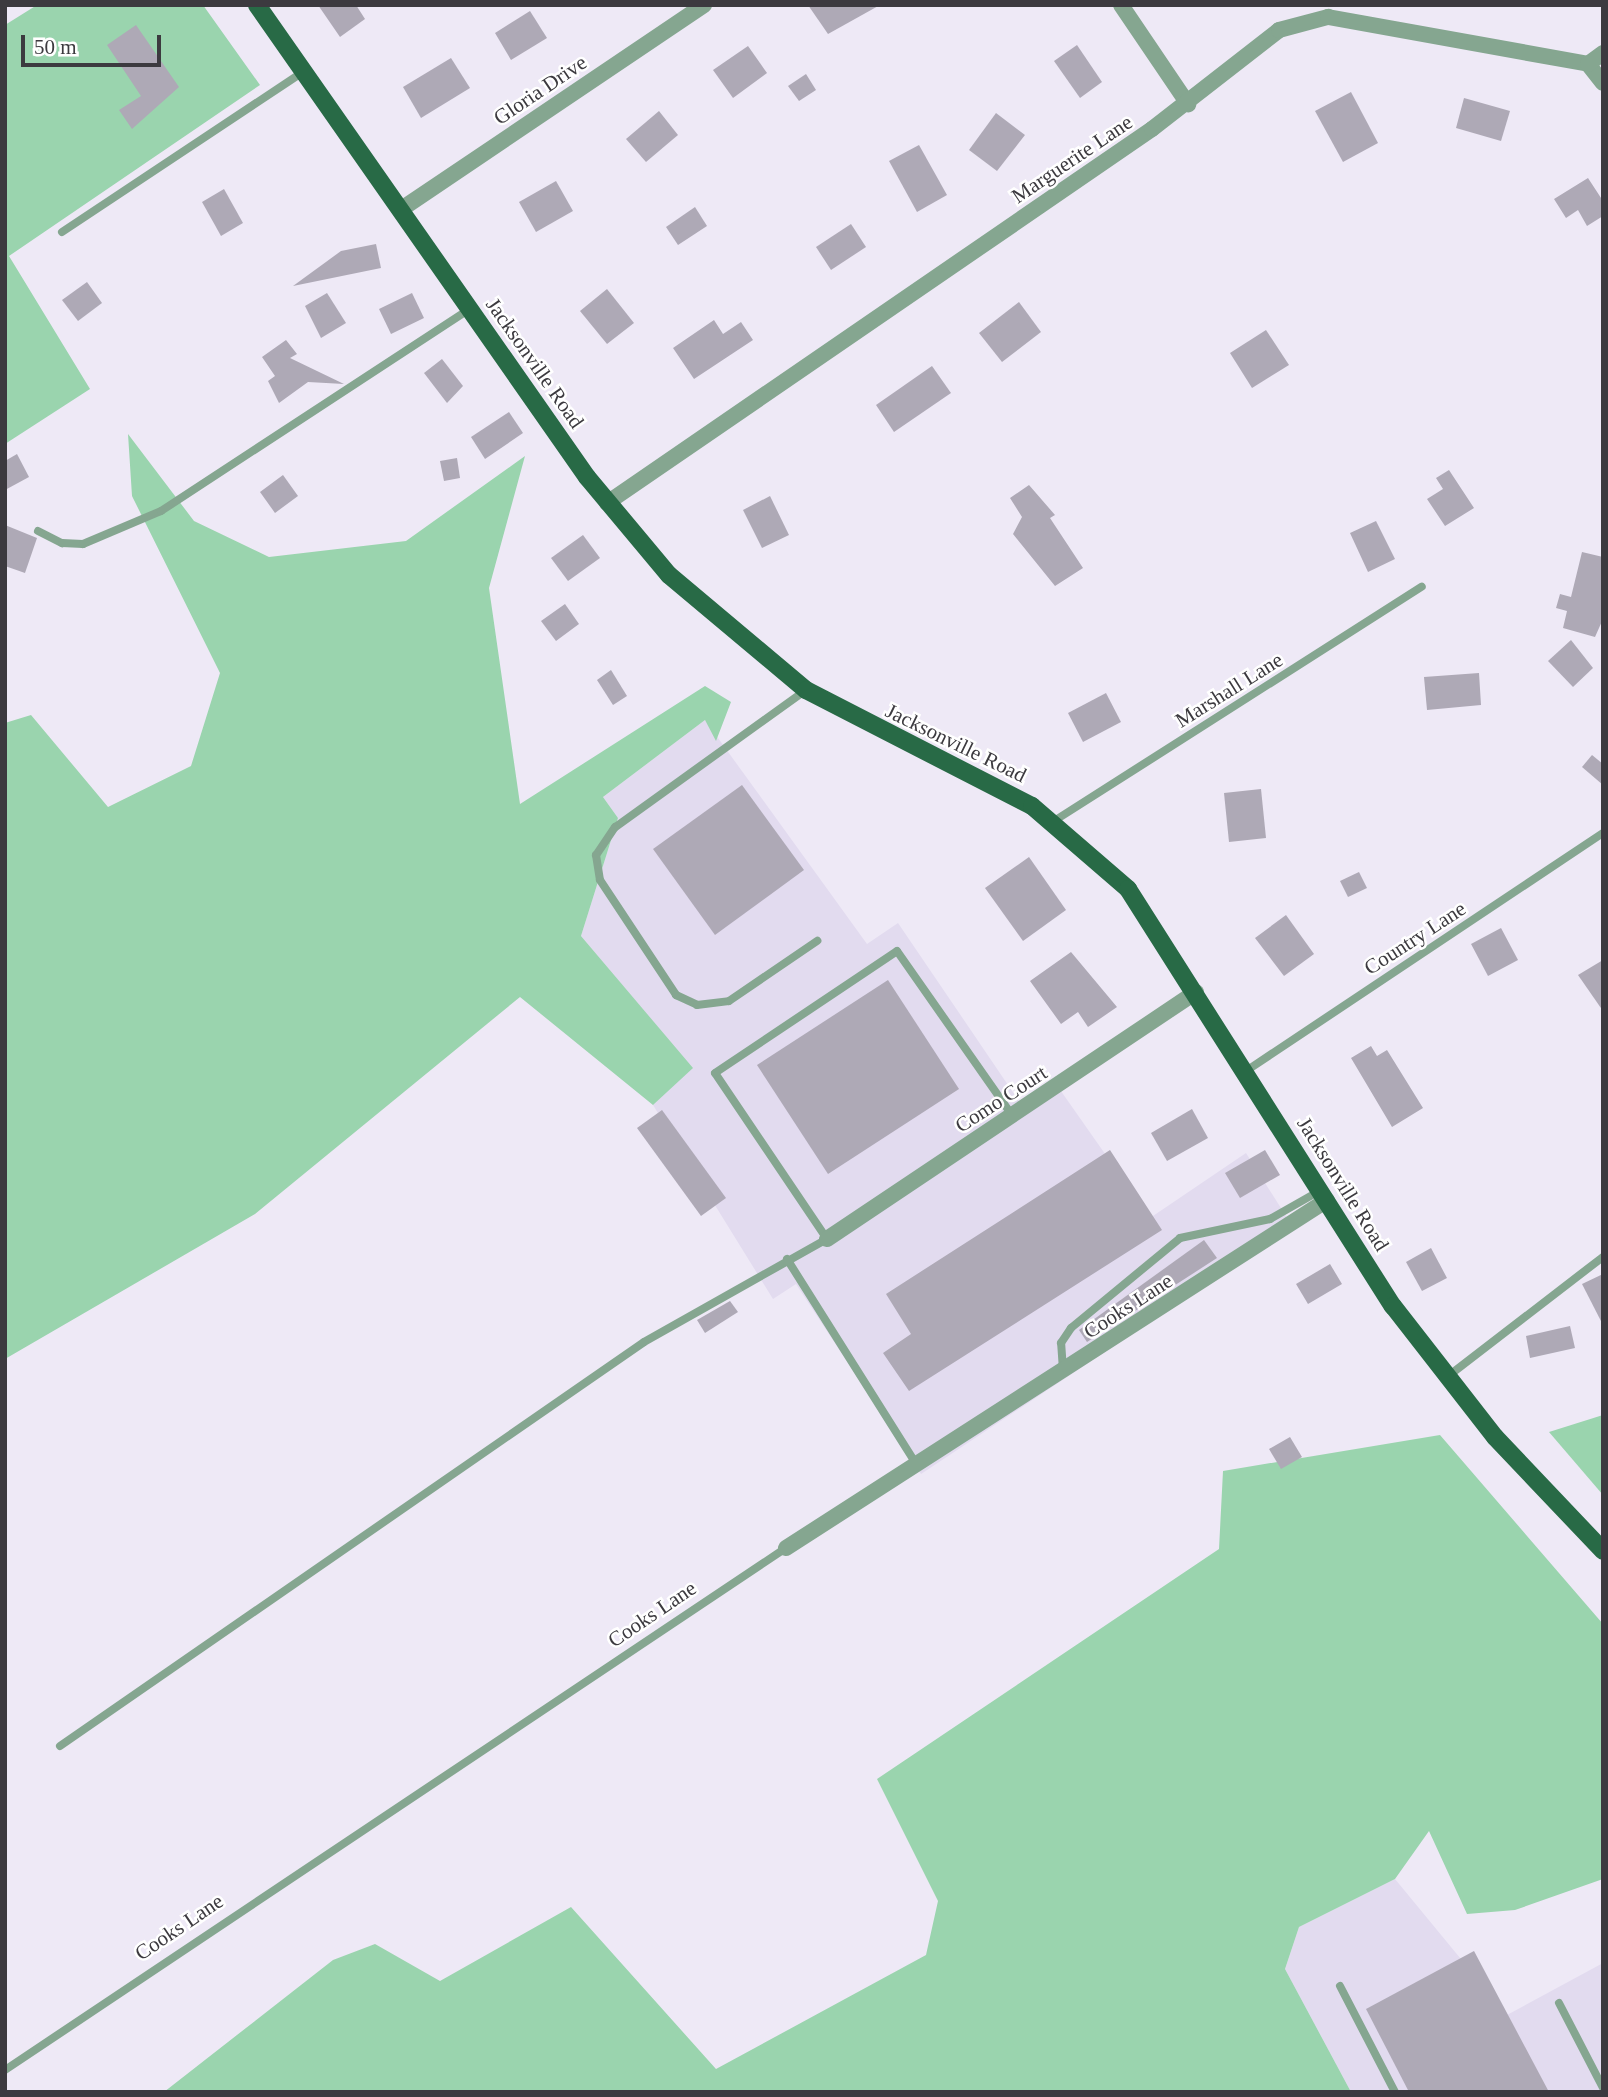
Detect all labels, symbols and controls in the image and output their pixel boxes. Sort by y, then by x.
scale bar [24,21,164,65]
text: 50 m [34,35,77,59]
street label: Gloria Drive [489,50,591,130]
street label: Marguerite Lane [1007,109,1137,209]
street label: Jacksonville Road [481,293,589,433]
street label: Marshall Lane [1171,647,1287,733]
street label: Jacksonville Road [882,698,1030,788]
street label: Country Lane [1359,896,1471,980]
street label: Como Court [950,1060,1052,1138]
street label: Jacksonville Road [1292,1112,1394,1256]
street label: Cooks Lane [1079,1268,1177,1344]
street label: Cooks Lane [603,1575,701,1653]
street label: Cooks Lane [130,1888,228,1966]

